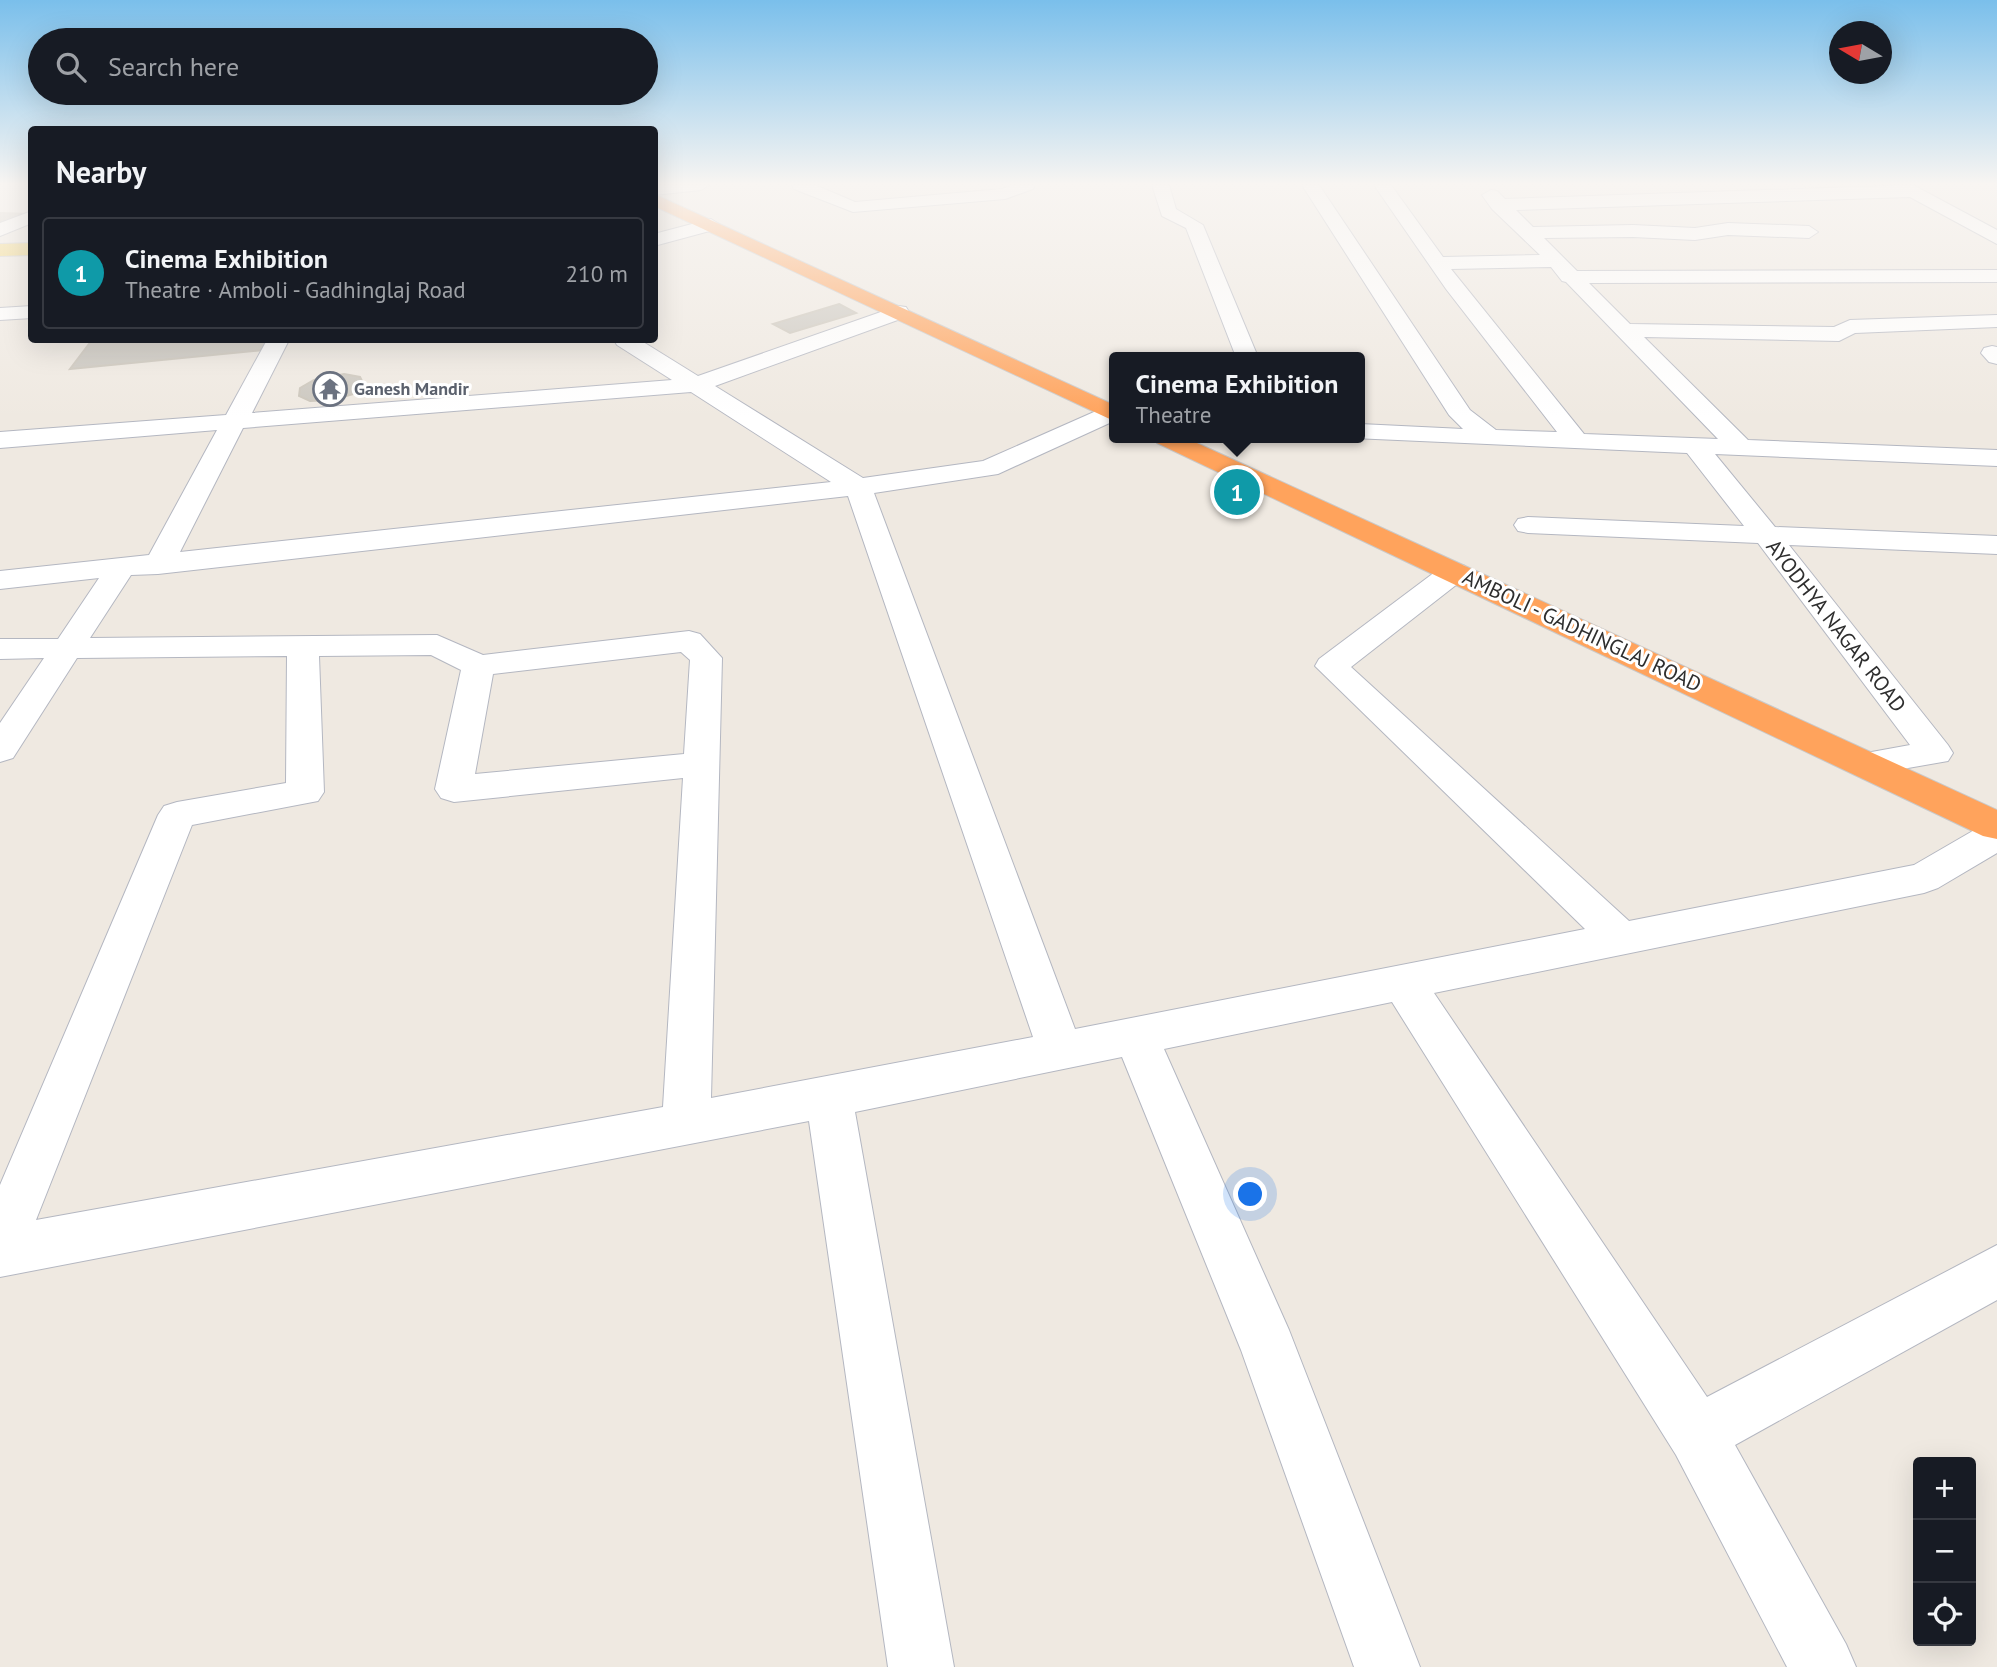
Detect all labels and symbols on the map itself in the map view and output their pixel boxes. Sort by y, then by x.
north arrow [1829,21,1892,84]
temple icon: Ganesh Mandir [311,370,349,408]
place label: Ganesh Mandir [354,377,469,400]
pin: 1 [1214,466,1260,518]
street label: AYODHYA NAGAR ROAD [1761,534,1912,717]
street label: AMBOLI - GADHINGLAJ ROAD [1459,563,1706,698]
your location [1233,1177,1267,1211]

